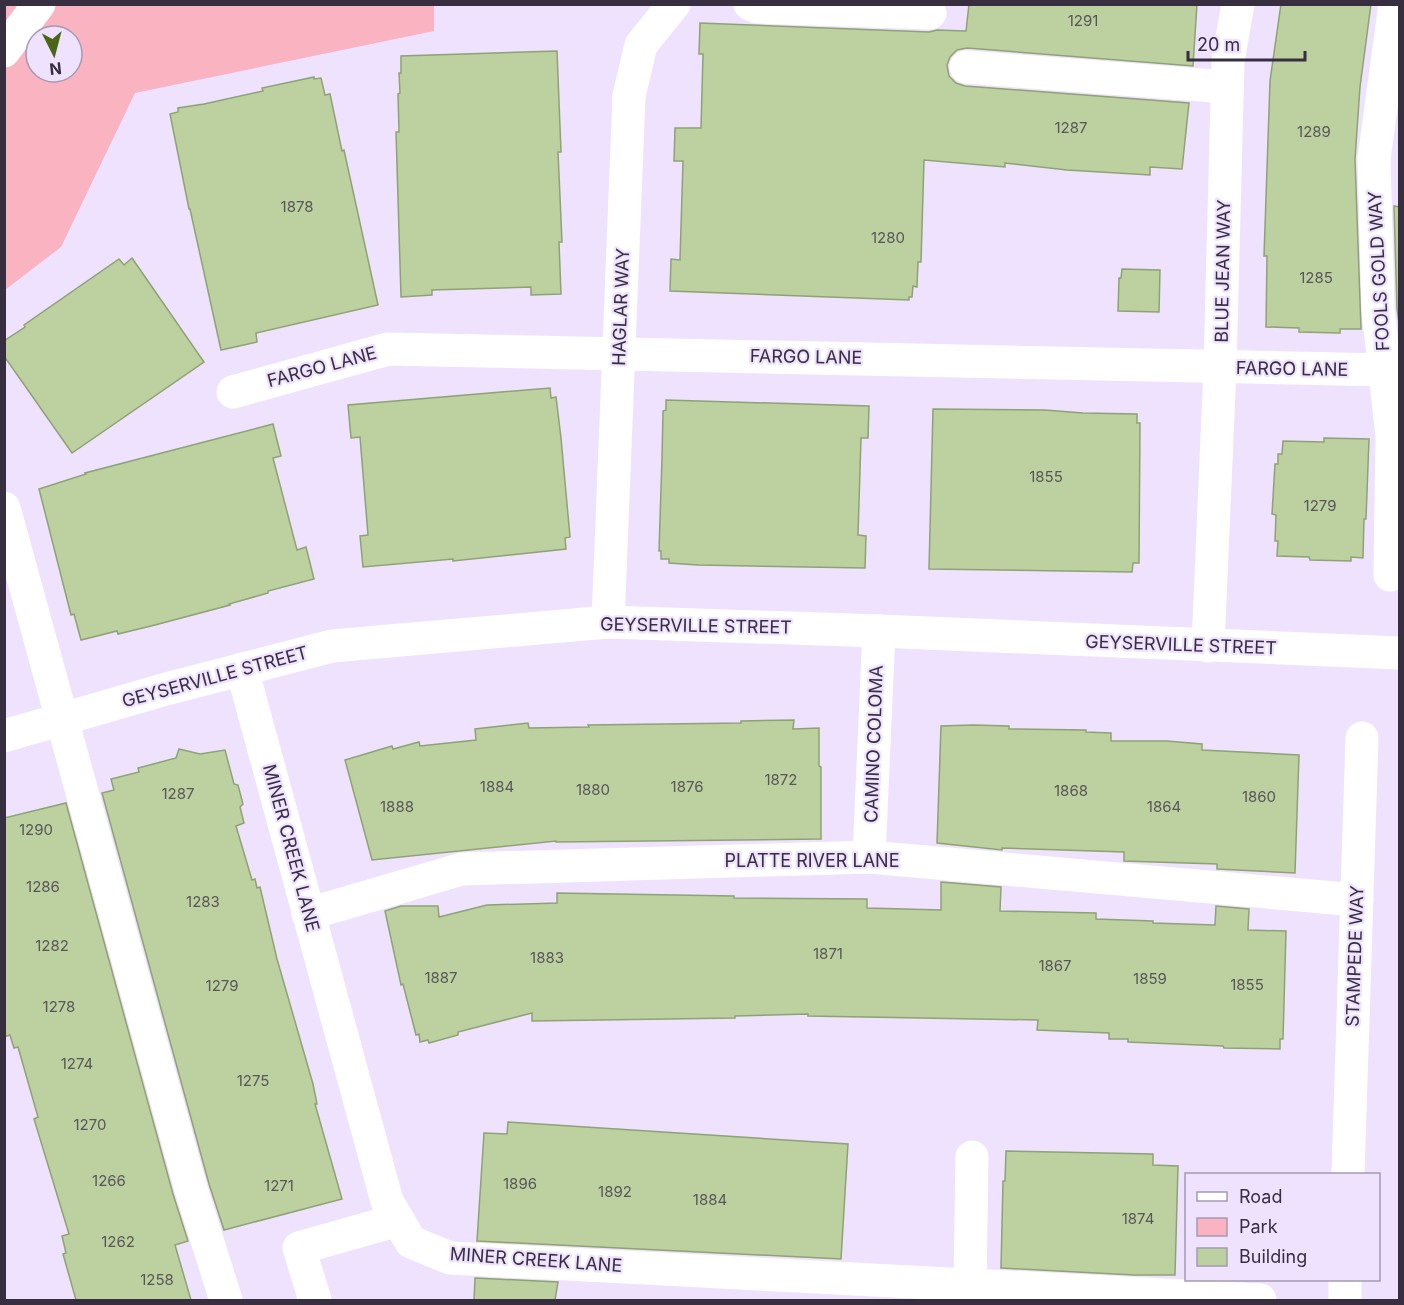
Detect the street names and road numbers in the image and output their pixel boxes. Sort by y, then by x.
street label: FOOLS GOLD WAY [1364,190,1393,352]
street label: BLUE JEAN WAY [1211,199,1234,343]
street label: HAGLAR WAY [608,248,633,366]
street label: FARGO LANE [265,342,379,391]
street label: FARGO LANE [750,345,862,368]
street label: FARGO LANE [1236,357,1348,380]
street label: GEYSERVILLE STREET [600,613,792,638]
street label: GEYSERVILLE STREET [1085,631,1277,658]
street label: GEYSERVILLE STREET [120,642,310,711]
street label: CAMINO COLOMA [860,665,887,823]
street label: MINER CREEK LANE [259,762,324,934]
street label: PLATTE RIVER LANE [725,850,899,871]
street label: STAMPEDE WAY [1342,885,1367,1027]
street label: MINER CREEK LANE [449,1243,623,1276]

